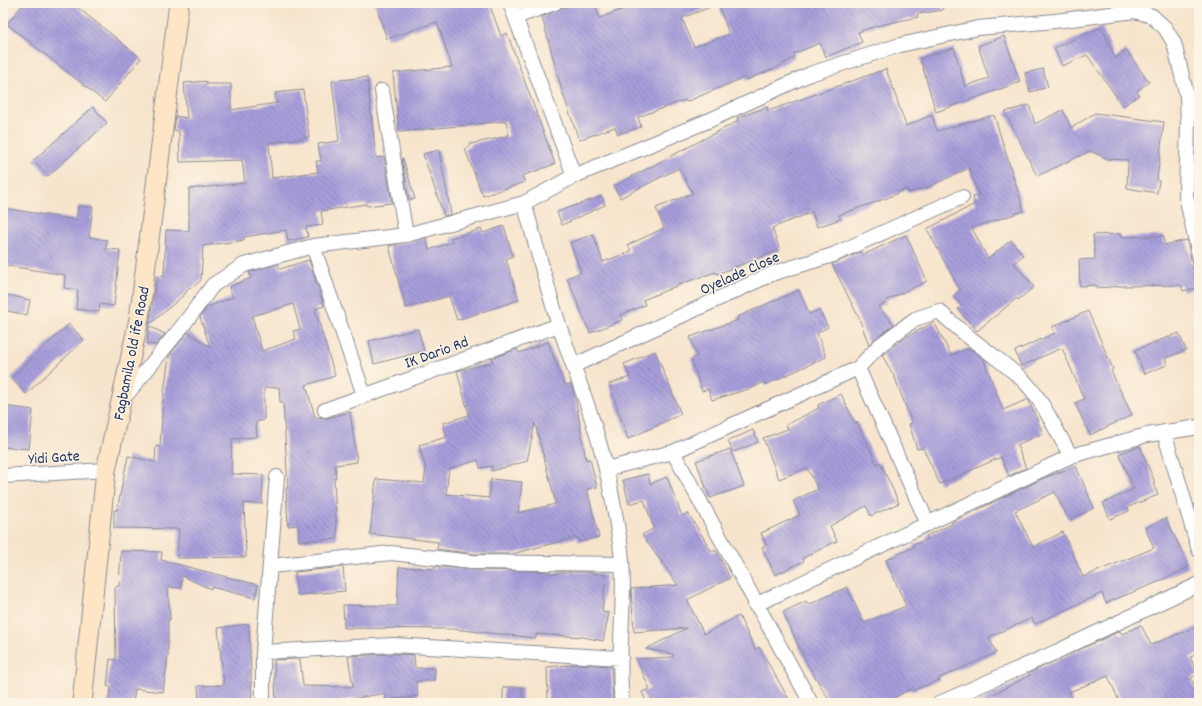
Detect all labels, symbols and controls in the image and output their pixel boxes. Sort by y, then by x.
street label: Oyelade Close [697,247,783,302]
street label: Fagbamila old ife Road [108,284,157,423]
street label: IK Dario Rd [402,331,472,376]
street label: Yidi Gate [28,445,81,472]

